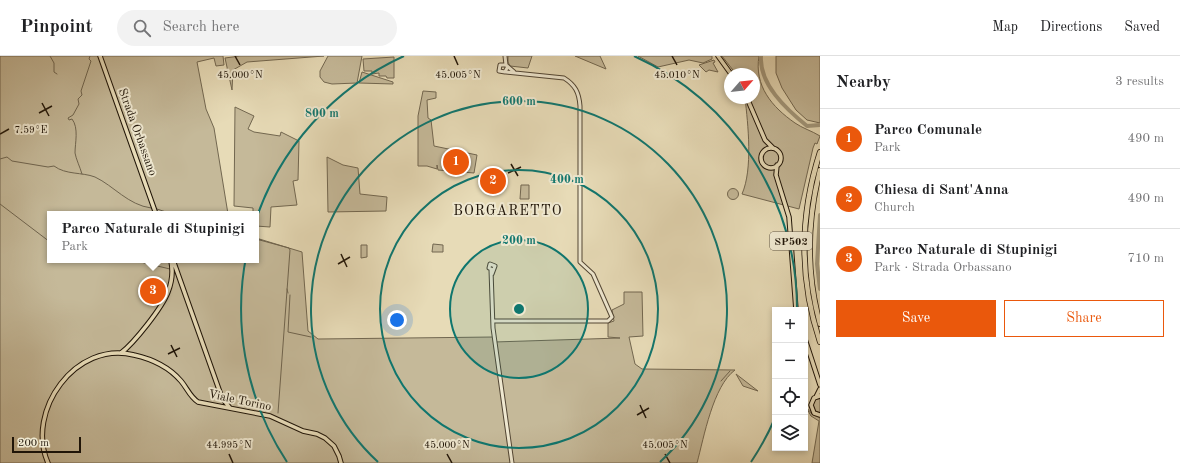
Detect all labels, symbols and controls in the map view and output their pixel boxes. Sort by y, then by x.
search box [117,10,397,46]
icon: search [131,17,153,39]
text: Pinpoint [20,18,93,37]
text: Search here [163,20,239,35]
text: Map [992,20,1018,34]
text: Directions [1040,20,1102,34]
text: Saved [1124,20,1160,34]
north arrow [724,68,760,104]
text: 45.000°N [217,70,263,80]
text: 45.005°N [435,70,481,80]
text: 45.010°N [654,70,700,80]
text: Nearby [836,74,891,91]
text: 3 results [1115,75,1164,88]
street label: Strada Orbassano [116,87,158,178]
text: 600 m [502,96,536,108]
text: 800 m [305,108,339,120]
text: Parco Comunale [874,123,982,138]
text: 7.59°E [15,125,48,135]
text: 1 [845,132,853,145]
text: 490 m [1127,132,1164,145]
text: Park [874,141,901,154]
pin: 1 [443,147,469,177]
pin: 2 [480,166,506,196]
text: 400 m [550,174,584,186]
text: Chiesa di Sant'Anna [874,183,1009,198]
text: 2 [845,192,853,205]
text: 490 m [1127,192,1164,205]
text: Church [874,201,915,214]
district label: BORGARETTO [453,204,563,218]
popup [47,211,259,263]
text: Parco Naturale di Stupinigi [61,222,245,237]
road number: SP502 [770,232,812,250]
text: 200 m [502,235,536,247]
text: Park [61,240,88,253]
text: Parco Naturale di Stupinigi [874,243,1057,258]
text: 3 [845,252,853,265]
text: 710 m [1127,252,1164,265]
text: Park · Strada Orbassano [874,261,1012,274]
pin: 3 [140,276,166,306]
button: Save [836,300,996,337]
button: Share [1004,300,1164,337]
centre of rings [512,302,526,316]
map controls [772,307,808,451]
button: + [772,307,808,343]
your location [387,310,407,330]
button: − [772,343,808,379]
button: locate [772,379,808,415]
street label: Viale Torino [207,388,273,414]
button: layers [772,415,808,451]
scale bar [12,435,81,454]
text: 200 m [18,438,49,449]
text: 44.995°N [206,440,252,450]
text: 45.000°N [424,440,470,450]
text: 45.005°N [642,440,688,450]

